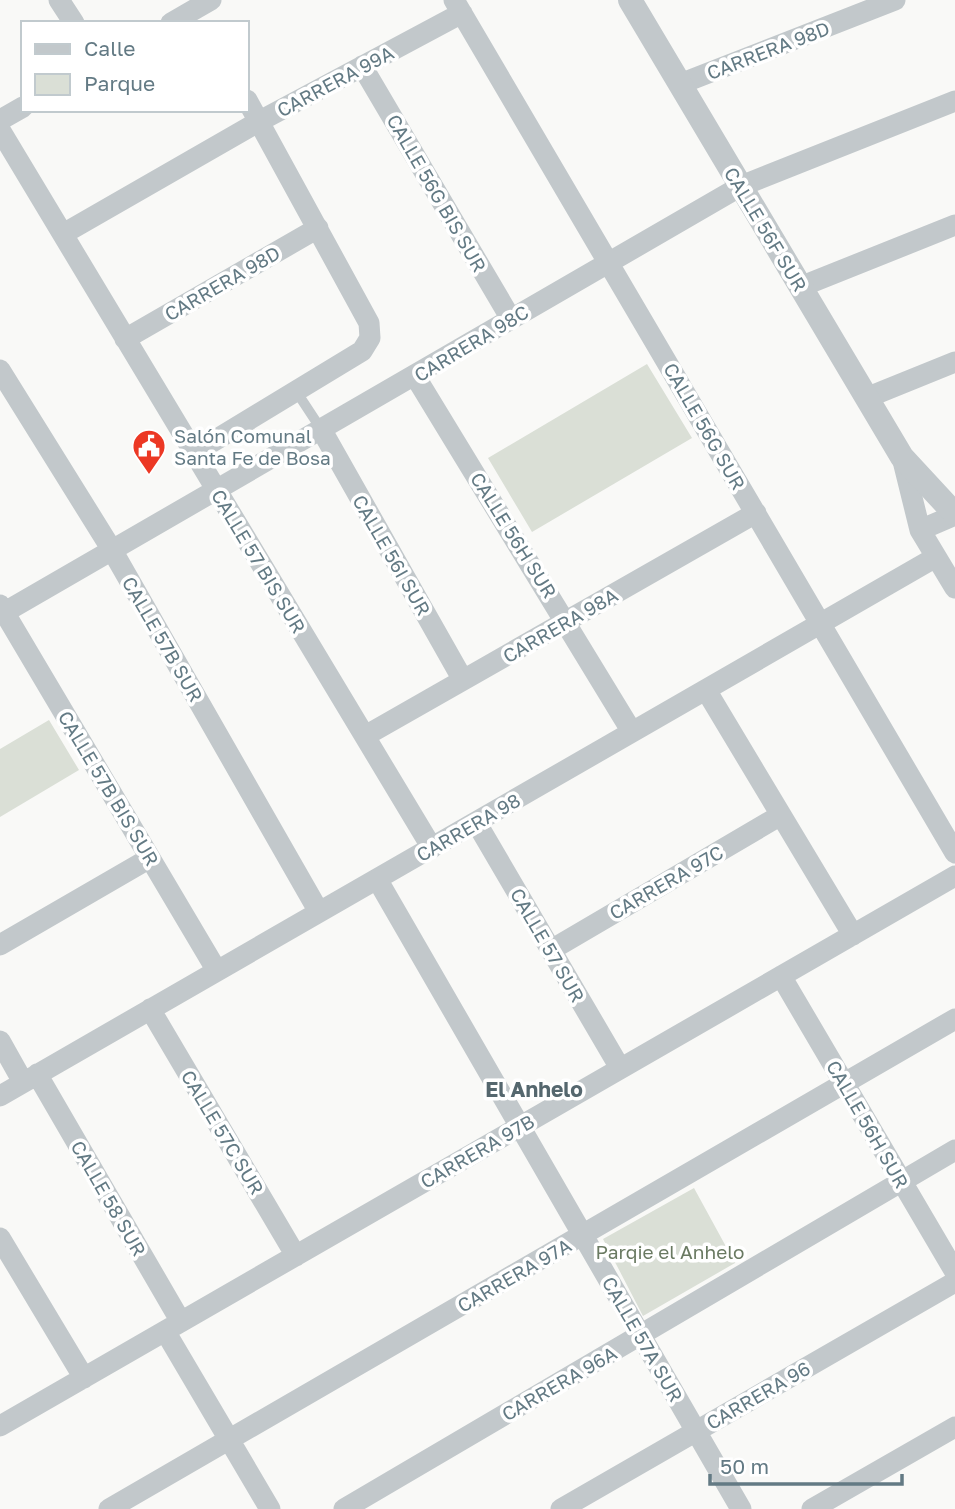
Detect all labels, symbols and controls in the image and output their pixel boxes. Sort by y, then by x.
street label: CARRERA 98D [703,16,833,84]
legend [21,21,248,112]
text: Calle [84,35,136,61]
street label: CARRERA 99A [273,40,398,121]
text: Parque [84,70,155,96]
street label: CALLE 56G BIS SUR [382,110,492,276]
street label: CALLE 56F SUR [720,163,812,295]
street label: CARRERA 98D [160,241,284,325]
street label: CARRERA 98C [410,300,532,386]
street label: CALLE 56G SUR [659,358,751,494]
place label: Salón Comunal Santa Fe de Bosa [174,424,331,469]
public building icon: Salón Comunal Santa Fe de Bosa [130,427,168,476]
street label: CALLE 56H SUR [466,468,562,602]
street label: CALLE 57 BIS SUR [207,485,311,637]
street label: CALLE 56I SUR [348,491,436,619]
street label: CALLE 57B SUR [118,572,208,706]
street label: CARRERA 98A [498,583,622,667]
street label: CALLE 57B BIS SUR [54,706,164,870]
street label: CARRERA 98 [412,788,524,866]
street label: CARRERA 97C [605,840,727,924]
street label: CALLE 57 SUR [506,884,590,1006]
street label: CALLE 56H SUR [822,1056,914,1192]
street label: CALLE 57C SUR [177,1066,269,1198]
district label: El Anhelo [485,1076,583,1102]
street label: CARRERA 97B [416,1109,538,1193]
street label: CALLE 58 SUR [67,1136,151,1260]
street label: CARRERA 97A [453,1233,575,1317]
park label: Parqie el Anhelo [595,1240,745,1263]
street label: CALLE 57A SUR [598,1272,688,1406]
street label: CARRERA 96A [497,1341,621,1425]
street label: CARRERA 96 [702,1356,814,1434]
scale bar [710,1442,902,1486]
text: 50 m [720,1453,769,1479]

